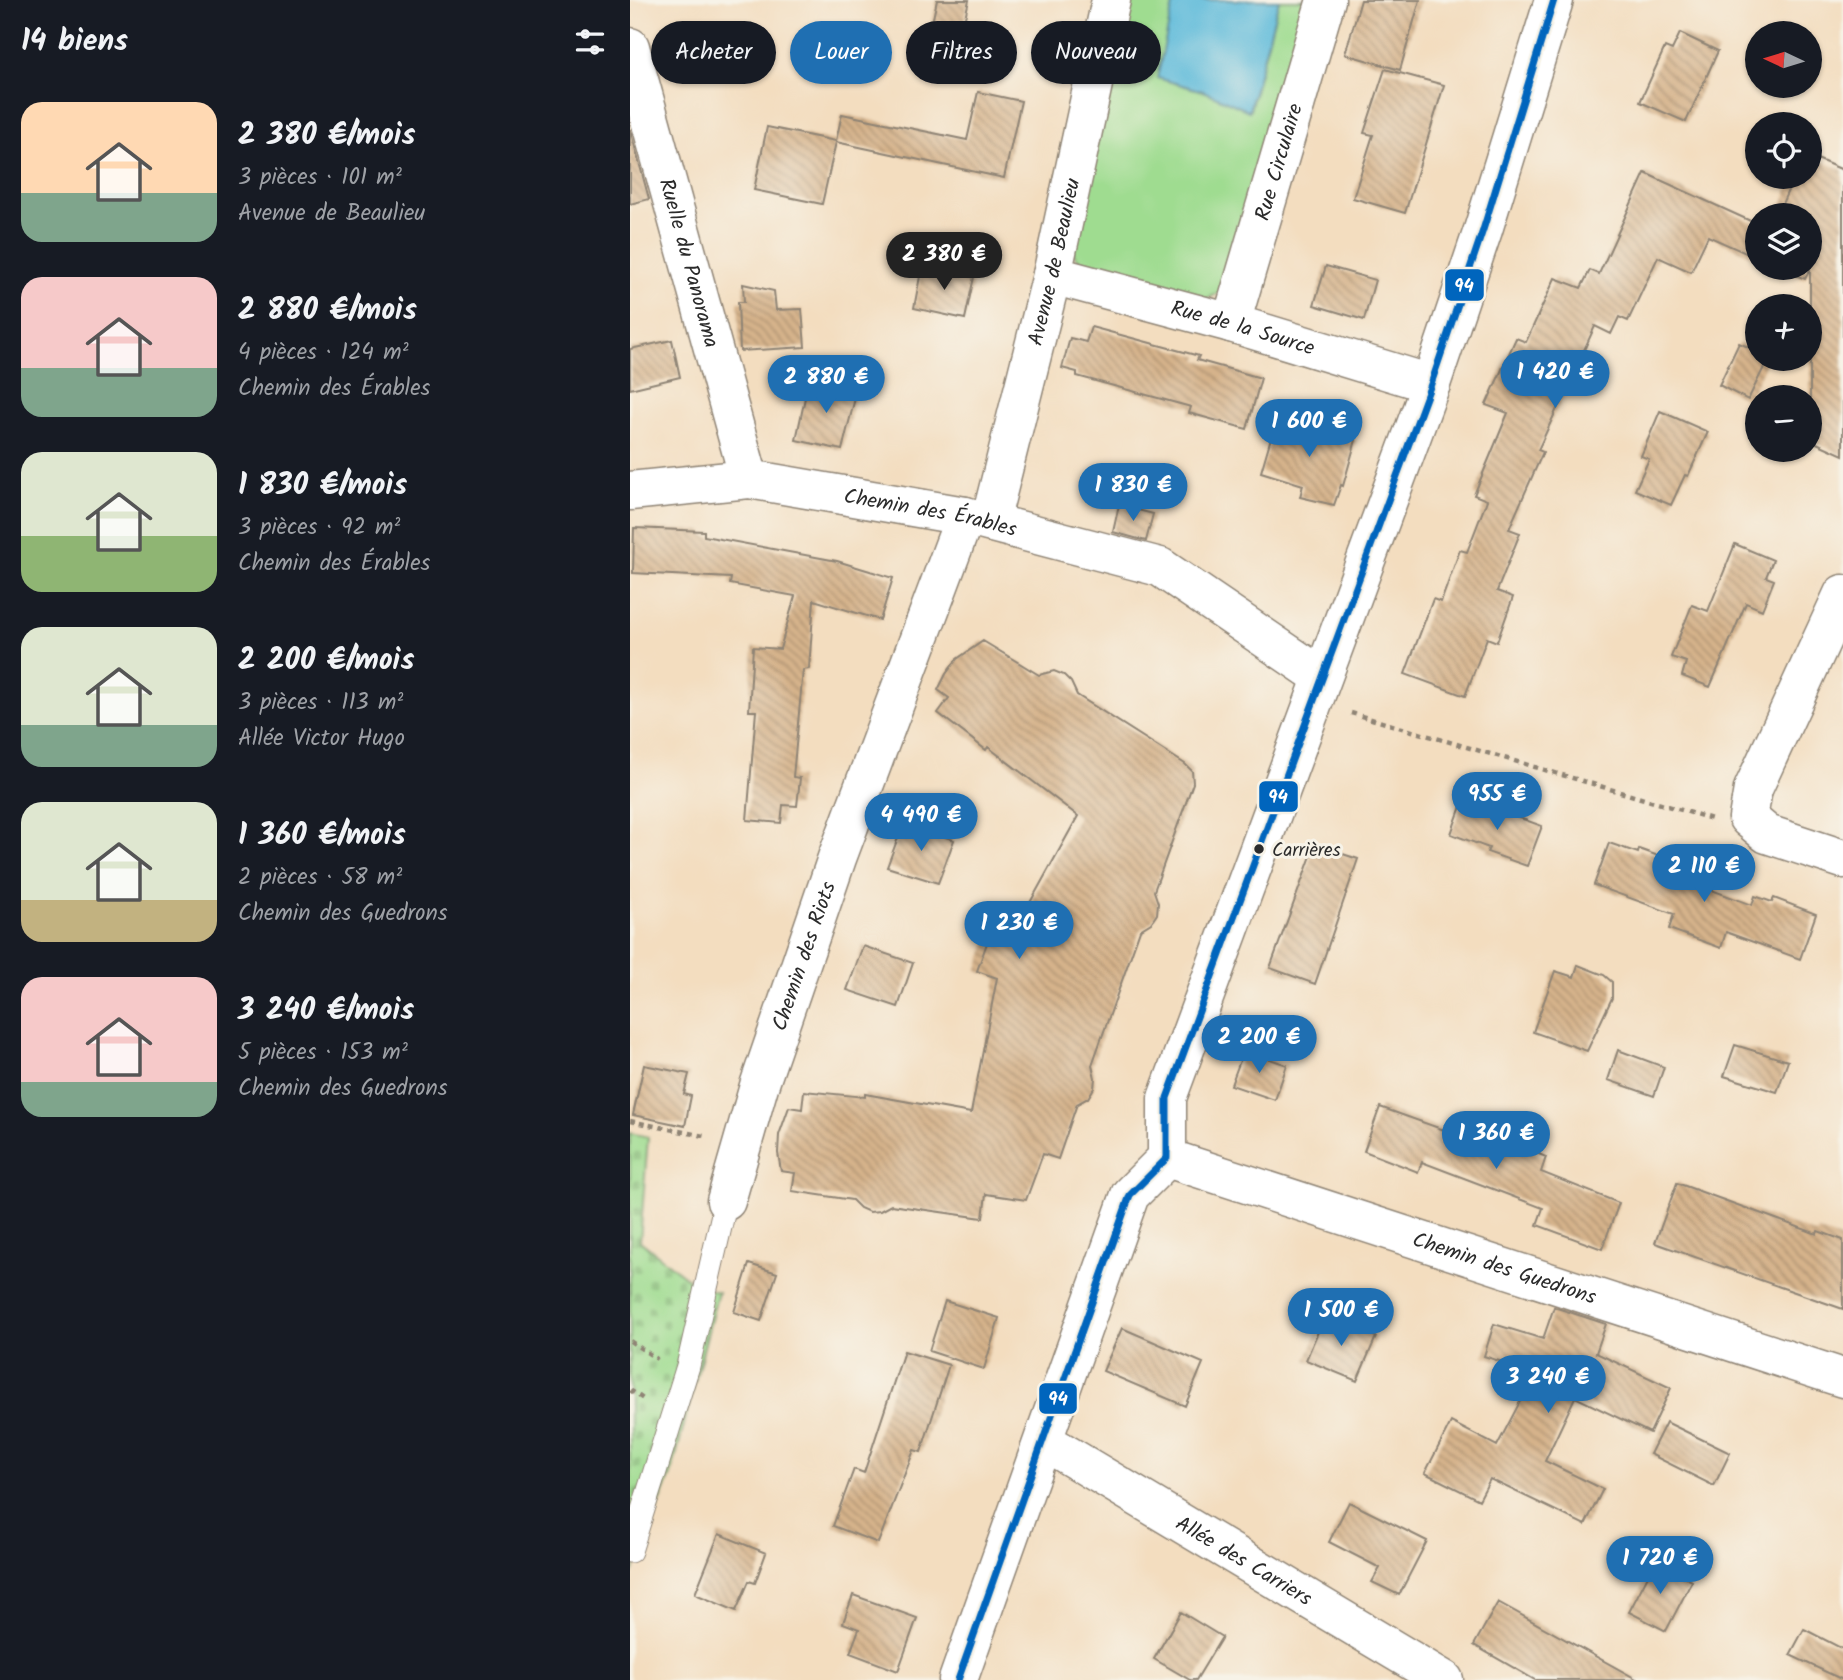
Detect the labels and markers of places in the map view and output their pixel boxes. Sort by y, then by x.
pin: 2 380 € [879,232,1009,292]
pin: 1 420 € [1490,350,1620,410]
pin: 2 880 € [761,356,891,415]
pin: 1 600 € [1244,400,1374,459]
pin: 1 830 € [1068,463,1198,523]
pin: 955 € [1448,772,1546,832]
pin: 4 490 € [856,794,986,853]
place label: Carrières [1272,836,1341,866]
marker: Carrières [1252,842,1266,856]
pin: 2 110 € [1639,844,1769,904]
pin: 1 230 € [954,902,1084,961]
pin: 2 200 € [1194,1016,1324,1075]
pin: 1 360 € [1431,1112,1561,1171]
pin: 1 500 € [1276,1288,1406,1348]
pin: 3 240 € [1483,1356,1613,1415]
pin: 1 720 € [1595,1536,1725,1596]

